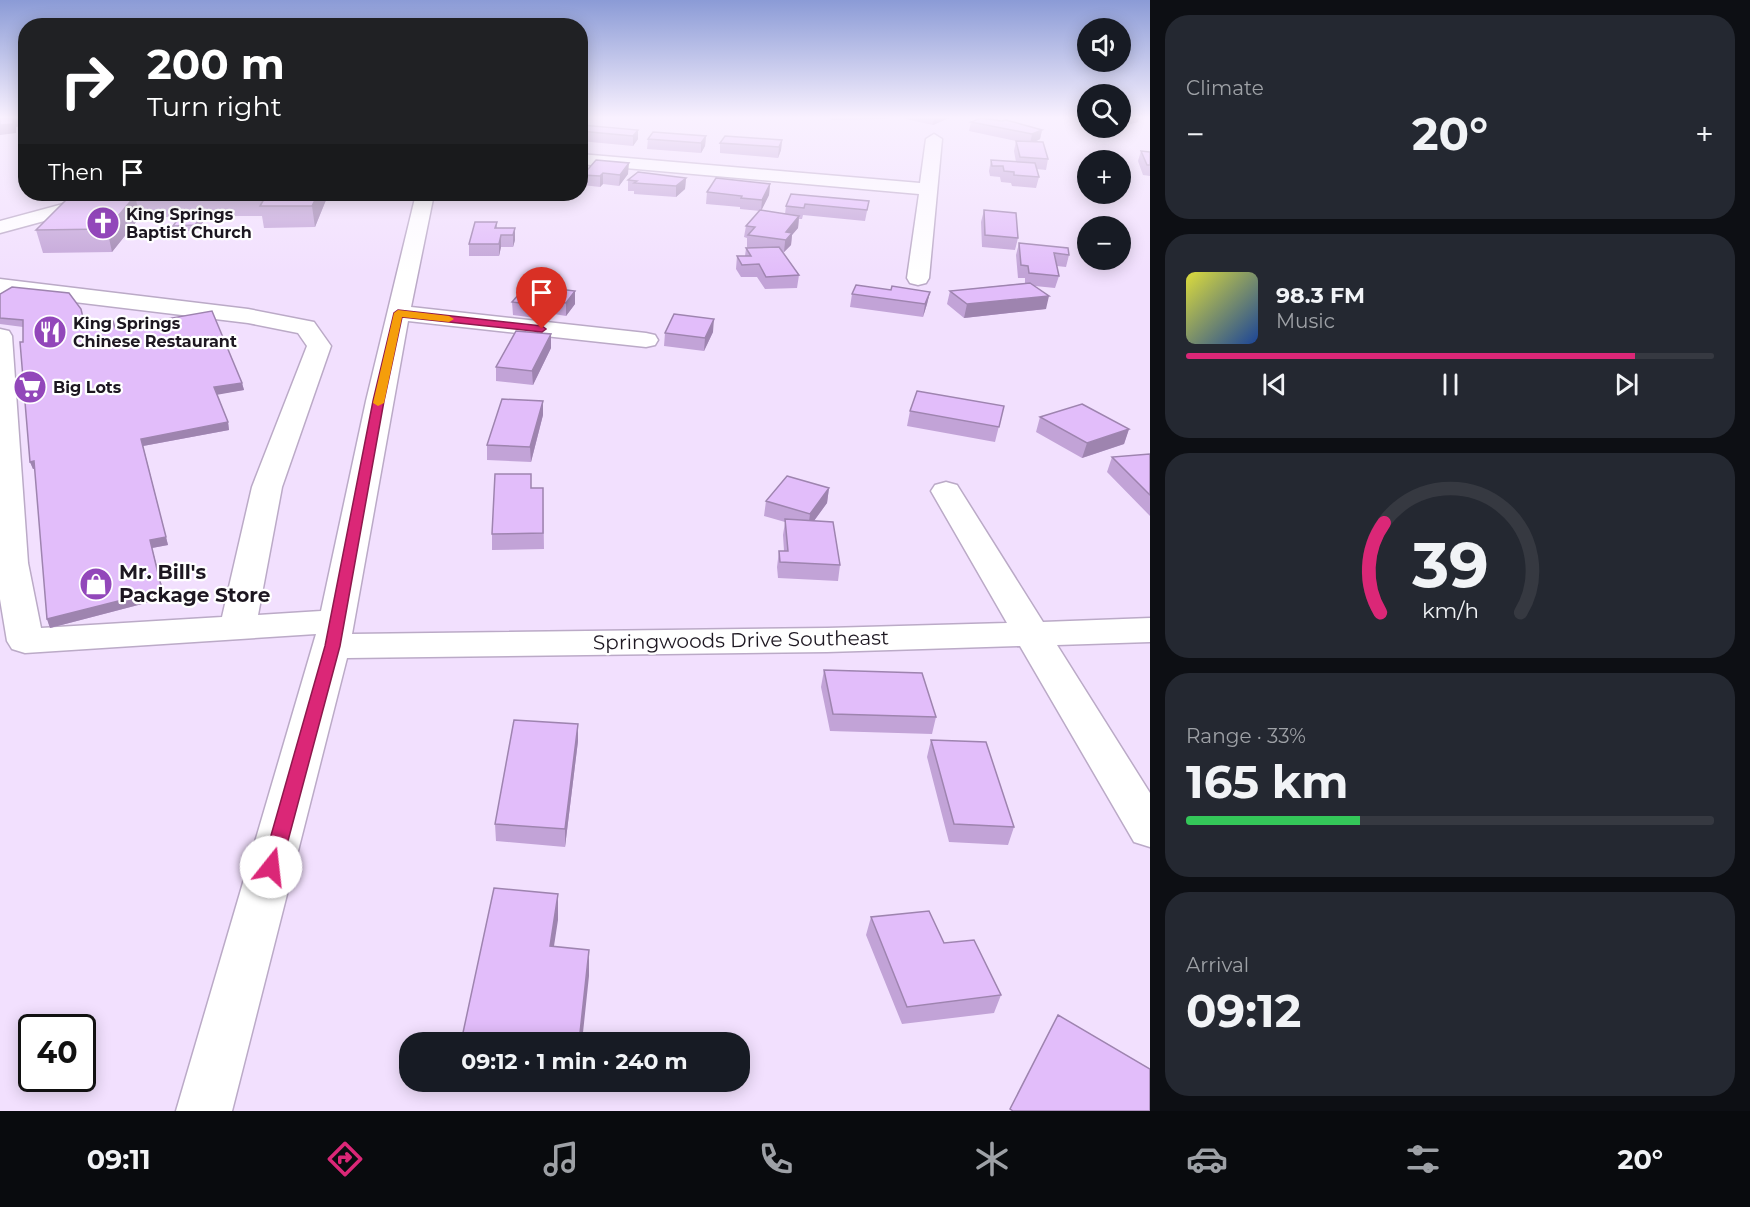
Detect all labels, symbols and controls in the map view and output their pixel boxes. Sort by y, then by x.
map controls [1077,18,1131,270]
button: sound [1077,18,1131,72]
text: 200 m [147,38,285,90]
icon: right [48,42,126,120]
text: Climate [1186,76,1264,100]
button: search [1077,84,1131,138]
text: Turn right [147,90,282,123]
text: 20° [1412,106,1488,161]
text: − [1186,114,1205,154]
text: + [1695,114,1714,154]
button: + [1077,150,1131,204]
icon: arrive [116,156,149,189]
text: Then [48,159,104,186]
church icon: King Springs Baptist Church [85,205,121,241]
place label: King Springs Baptist Church [126,205,252,242]
button: − [1077,216,1131,270]
pin [516,267,567,329]
icon: arrive [525,276,558,309]
text: 98.3 FM [1276,282,1365,309]
text: Music [1276,309,1335,333]
restaurant icon: King Springs Chinese Restaurant [32,314,68,350]
place label: King Springs Chinese Restaurant [73,314,237,351]
icon: previous [1258,368,1291,401]
icon: pause [1434,368,1467,401]
icon: next [1610,368,1643,401]
supermarket icon: Big Lots [12,369,48,405]
place label: Big Lots [53,378,122,397]
text: 39 [1411,527,1488,603]
place label: Mr. Bill's Package Store [119,560,270,607]
shop icon: Mr. Bill's Package Store [78,566,114,602]
text: km/h [1421,597,1479,623]
street label: Springwoods Drive Southeast [593,625,889,655]
text: Range · 33% [1186,724,1306,748]
text: 165 km [1186,754,1348,809]
position arrow [239,835,303,899]
text: Arrival [1186,953,1249,977]
text: 09:12 [1186,983,1301,1038]
speed limit sign: 40 [18,1014,96,1092]
text: 09:12 · 1 min · 240 m [461,1048,688,1075]
icon: directions [324,1138,366,1180]
icon: music [540,1138,582,1180]
icon: phone [755,1138,797,1180]
icon: climate [971,1138,1013,1180]
icon: car [1186,1138,1228,1180]
icon: filters [1402,1138,1444,1180]
text: 09:11 [87,1143,151,1176]
text: 20° [1618,1143,1663,1176]

